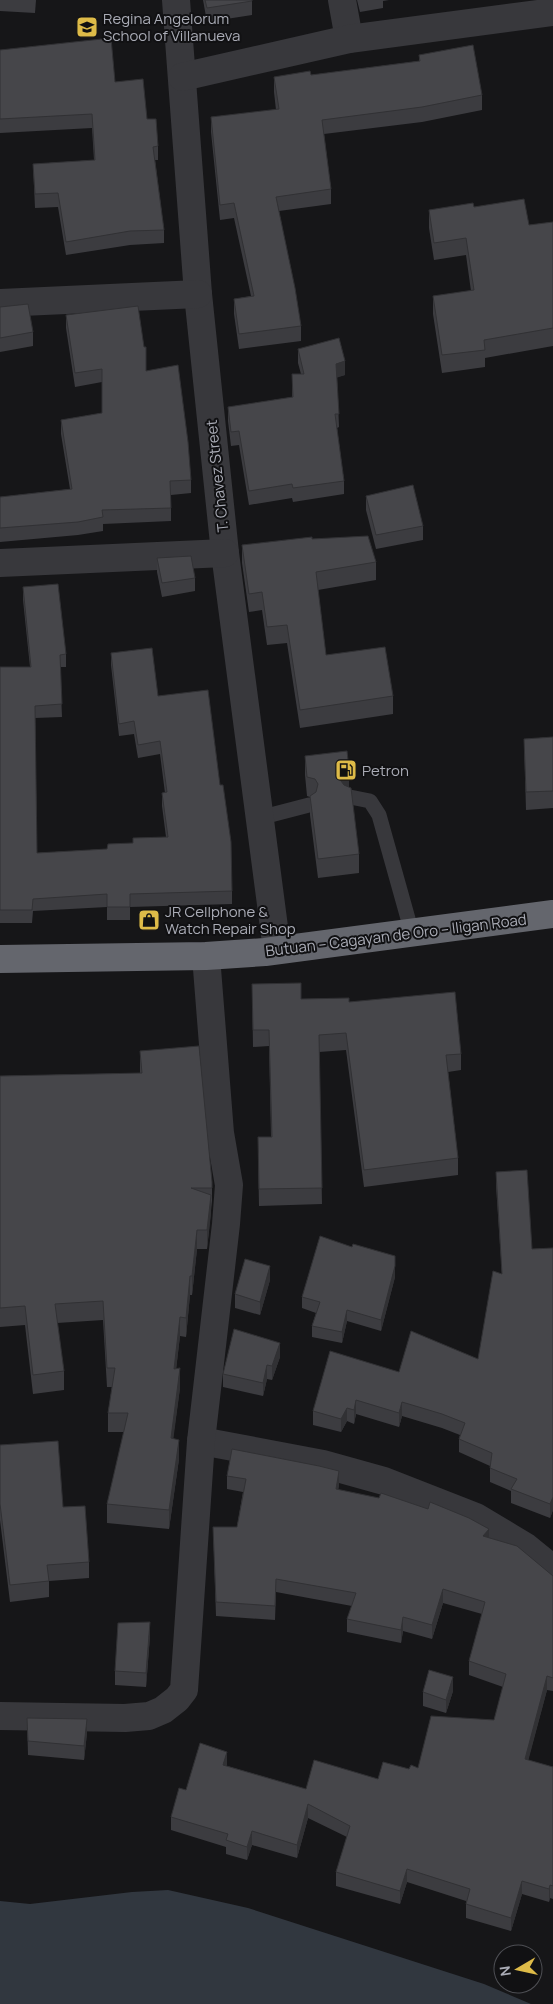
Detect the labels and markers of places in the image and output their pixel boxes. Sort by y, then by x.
place label: Regina Angelorum School of Villanueva [103,8,240,46]
school or university icon: Regina Angelorum School of Villanueva [75,15,99,39]
fuel station icon: Petron [334,758,358,782]
place label: Petron [362,760,409,781]
place label: JR Cellphone & Watch Repair Shop [165,901,296,939]
shop icon: JR Cellphone & Watch Repair Shop [137,908,161,932]

